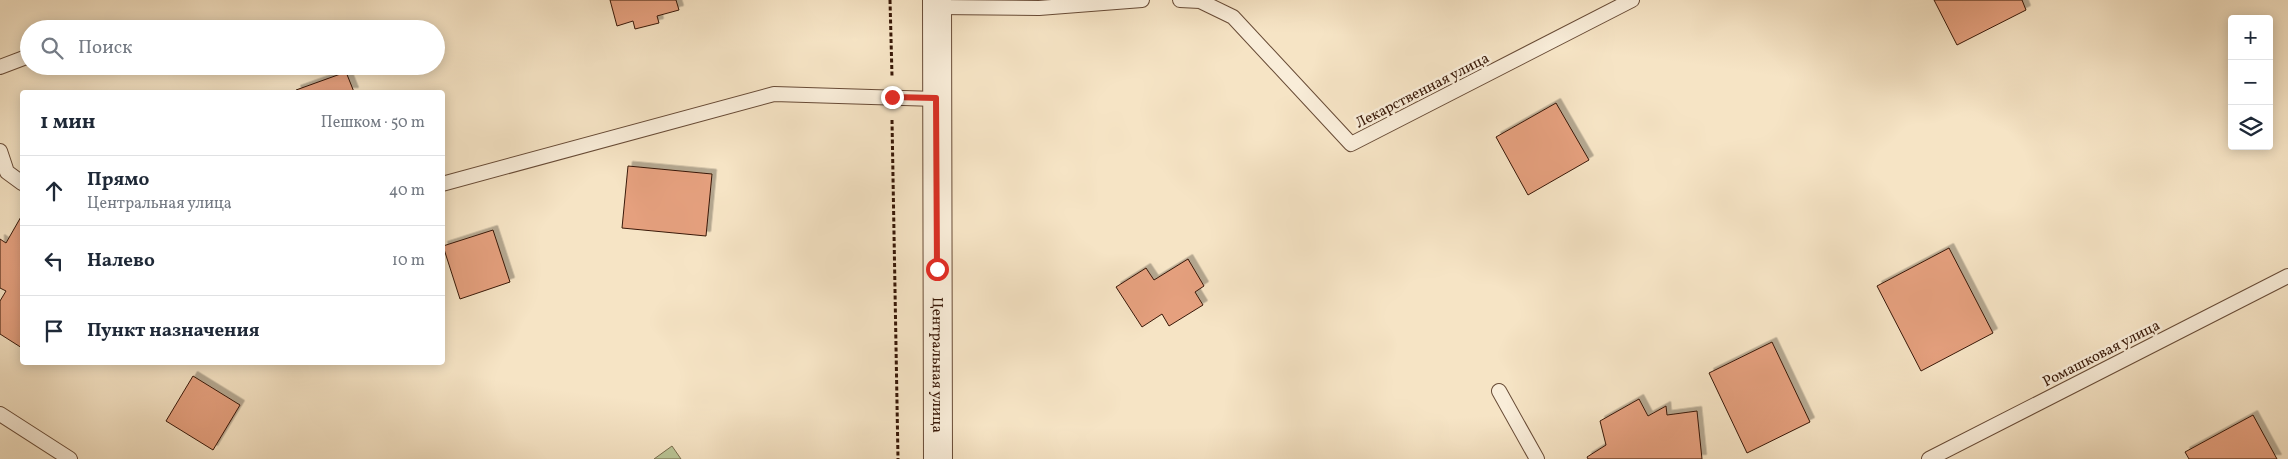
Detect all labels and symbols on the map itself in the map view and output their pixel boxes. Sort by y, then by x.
street label: Лекарственная улица [1352,48,1493,134]
route end [881,86,904,109]
route start [926,258,949,281]
street label: Центральная улица [926,297,947,433]
street label: Ромашковая улица [2039,316,2164,393]

